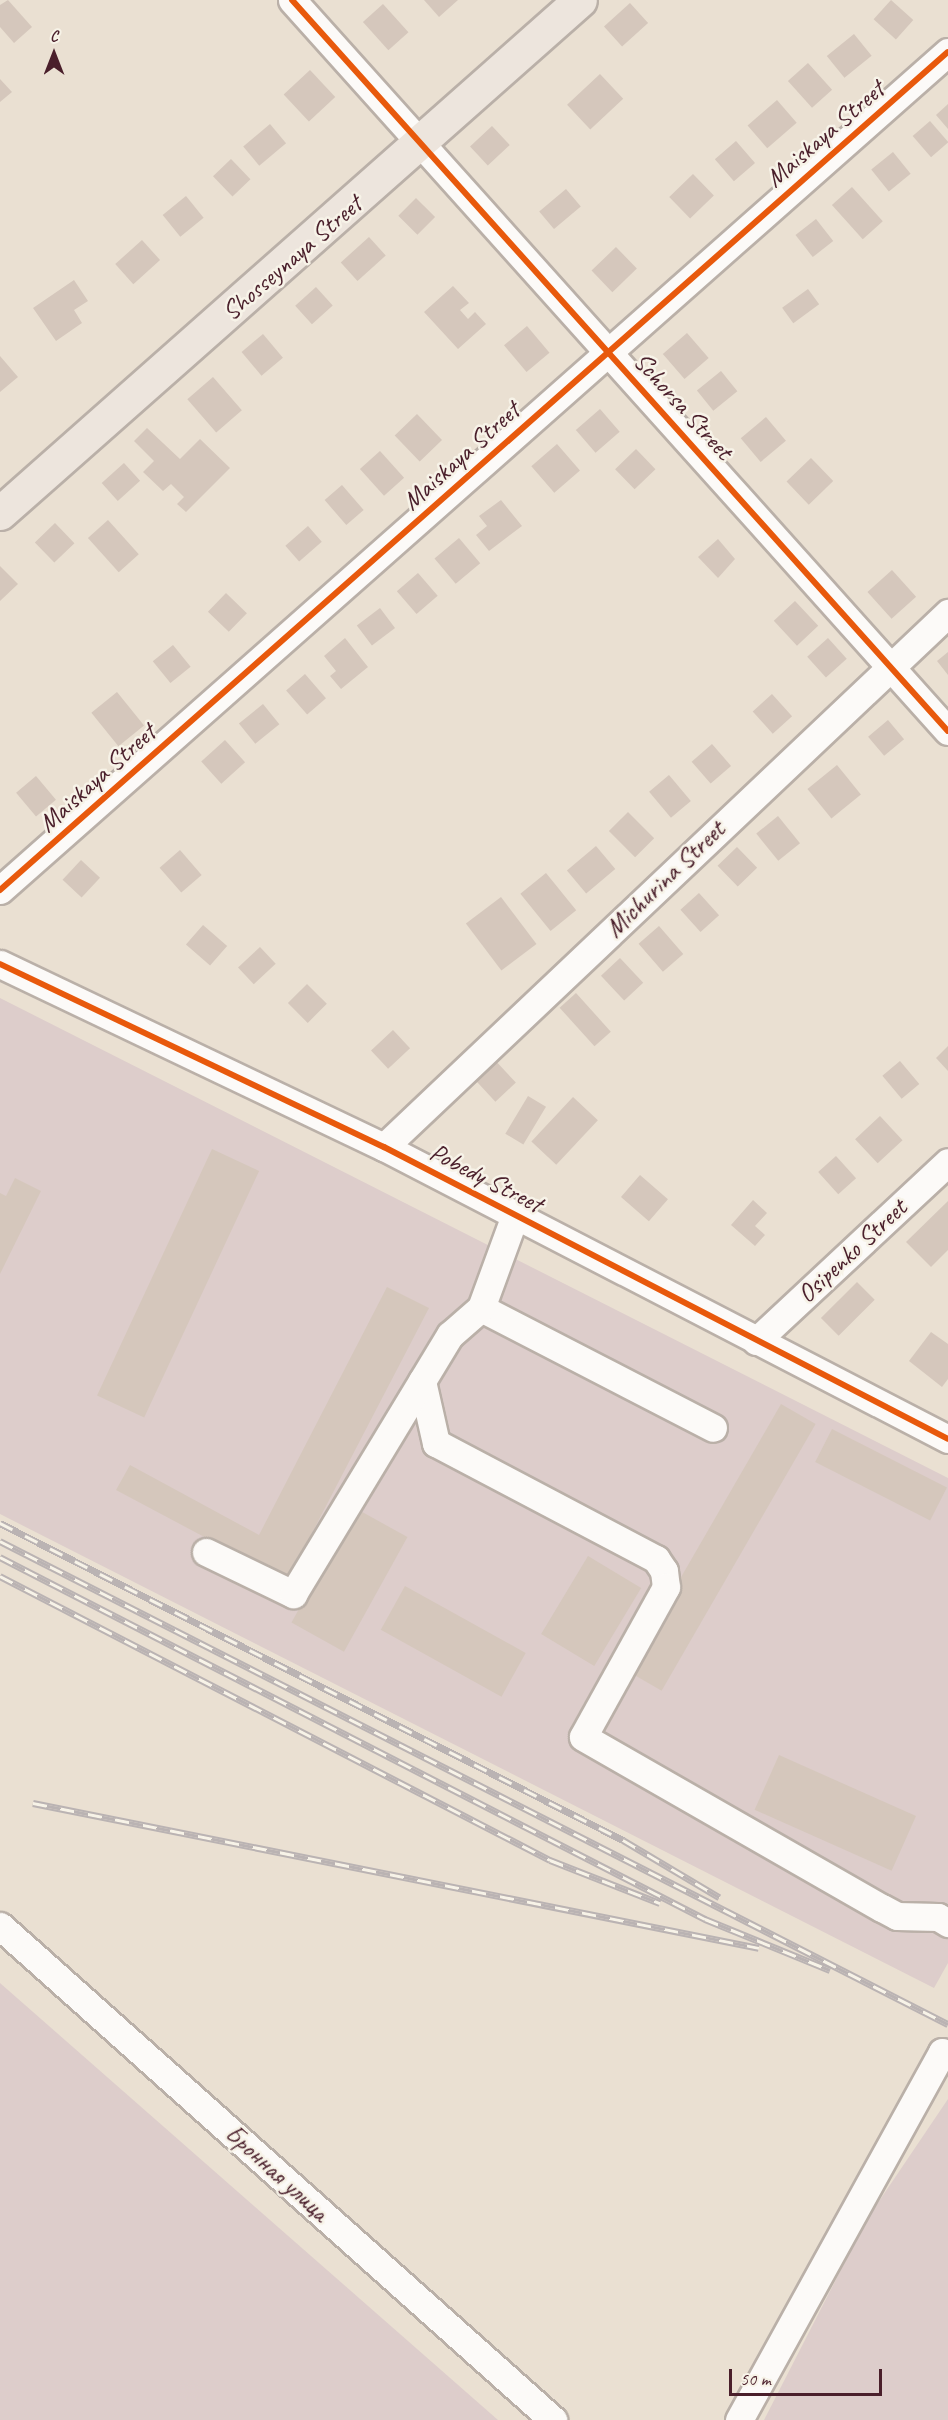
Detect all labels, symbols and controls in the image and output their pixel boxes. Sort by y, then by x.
north arrow [24,24,84,84]
text: С [50,26,58,46]
street label: Maiskaya Street [759,74,891,194]
street label: Shosseynaya Street [216,189,368,327]
street label: Schorsa Street [627,346,739,466]
street label: Maiskaya Street [396,395,526,517]
street label: Maiskaya Street [32,717,162,839]
street label: Michurina Street [599,814,731,944]
street label: Pobedy Street [424,1136,548,1220]
street label: Osipenko Street [791,1192,913,1310]
street label: Бронная улица [219,2118,335,2228]
scale bar [732,2357,885,2395]
text: 50 m [740,2368,771,2390]

